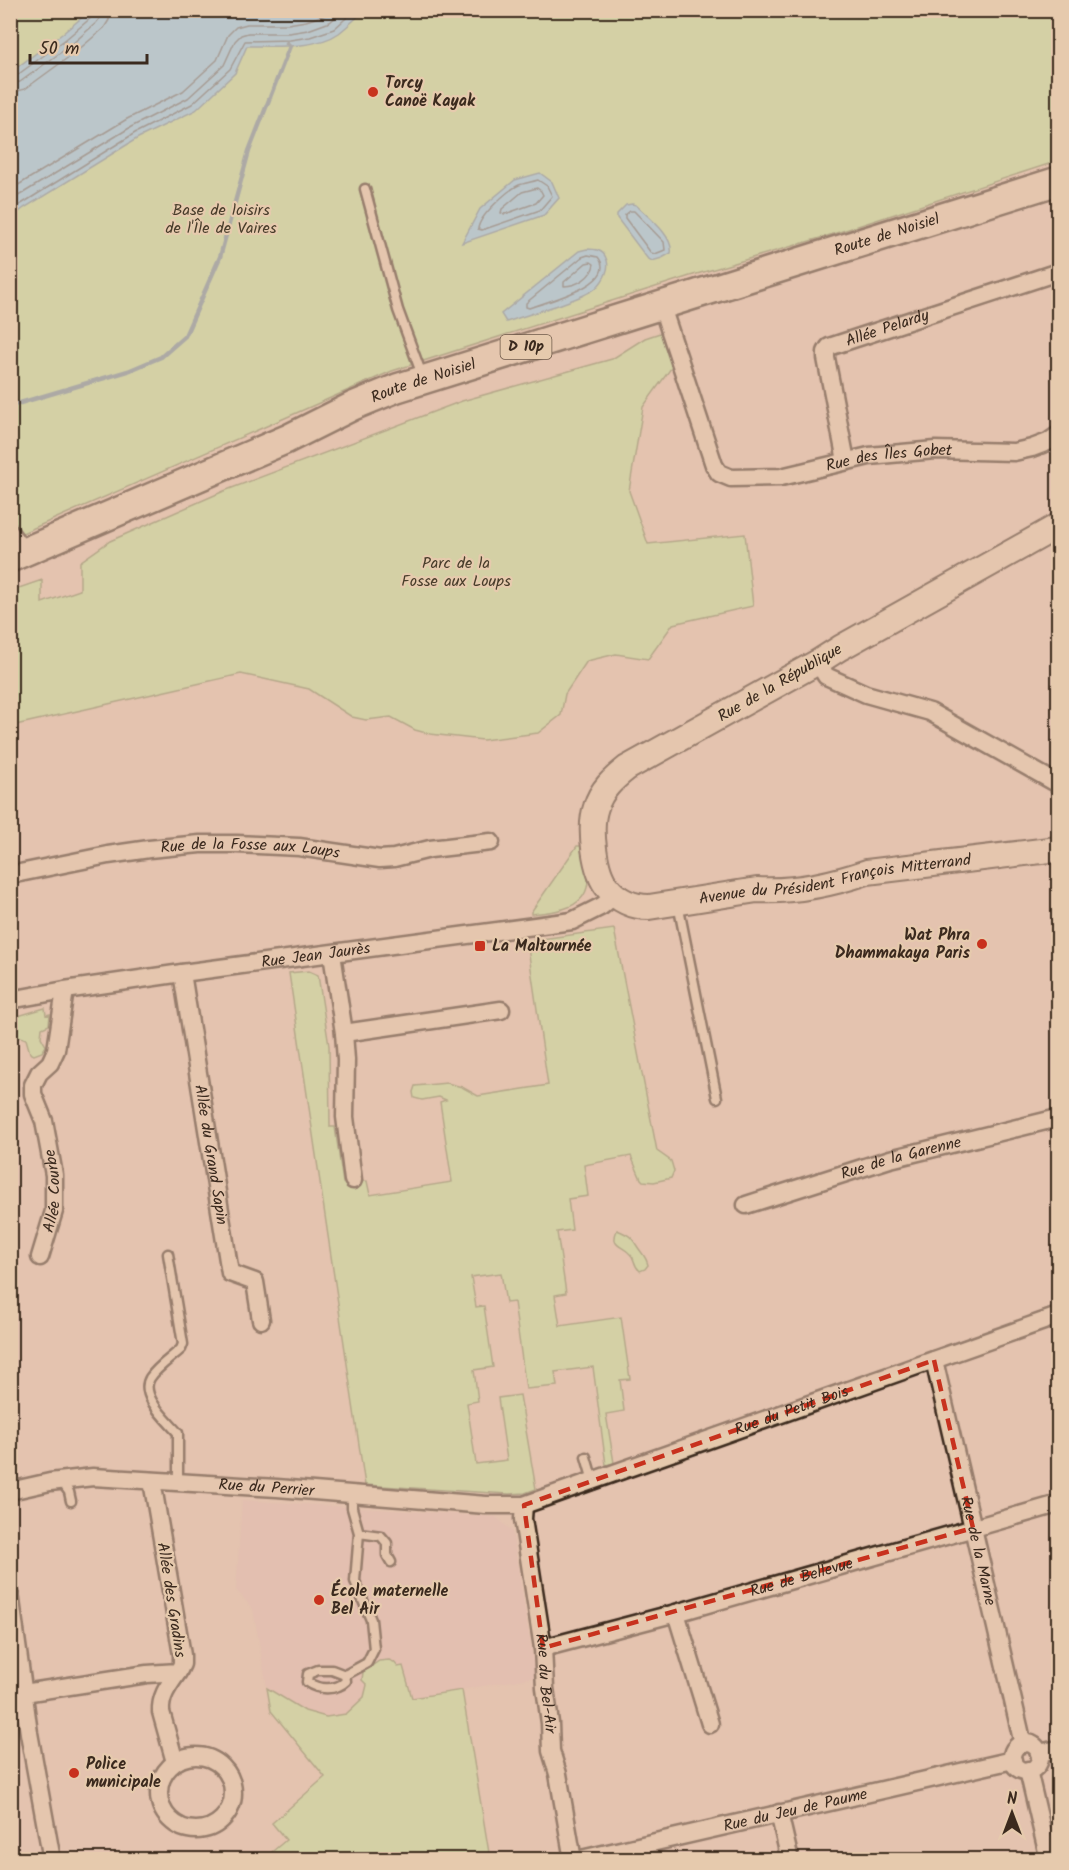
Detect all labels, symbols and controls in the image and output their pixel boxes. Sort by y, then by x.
scale bar [30,27,147,65]
text: 50 m [39,35,79,64]
place label: Torcy Canoë Kayak [385,71,476,114]
marker: Torcy Canoë Kayak [366,85,380,99]
park label: Base de loisirs de l'Île de Vaires [165,198,277,241]
street label: Route de Noisiel [831,206,943,263]
street label: Allée Pelardy [842,302,933,353]
road number: D 10p [500,335,552,359]
street label: Route de Noisiel [367,352,479,410]
street label: Rue des Îles Gobet [823,437,953,478]
park label: Parc de la Fosse aux Loups [401,551,511,594]
street label: Rue de la République [713,637,847,729]
street label: Rue de la Fosse aux Loups [159,832,342,865]
street label: Avenue du Président François Mitterrand [697,847,973,911]
place label: Wat Phra Dhammakaya Paris [835,923,971,966]
place label: La Maltournée [492,934,592,959]
street label: Rue Jean Jaurès [260,936,372,975]
marker: Wat Phra Dhammakaya Paris [975,937,989,951]
marker: La Maltournée [473,939,487,953]
street label: Allée du Grand Sapin [188,1083,235,1227]
street label: Rue de la Garenne [837,1130,964,1187]
street label: Allée Courbe [36,1147,67,1236]
street label: Rue du Petit Bois [731,1379,852,1442]
street label: Rue du Perrier [218,1472,317,1504]
street label: Rue de la Marne [954,1494,1003,1608]
street label: Allée des Gradins [150,1541,192,1660]
street label: Rue de Bellevue [747,1551,856,1604]
place label: École maternelle Bel Air [331,1579,448,1622]
marker: École maternelle Bel Air [312,1593,326,1607]
street label: Rue du Bel-Air [528,1632,563,1735]
place label: Police municipale [86,1752,161,1795]
marker: Police municipale [67,1766,81,1780]
street label: Rue du Jeu de Paume [721,1781,870,1839]
north arrow [982,1783,1042,1843]
text: N [1007,1787,1017,1812]

